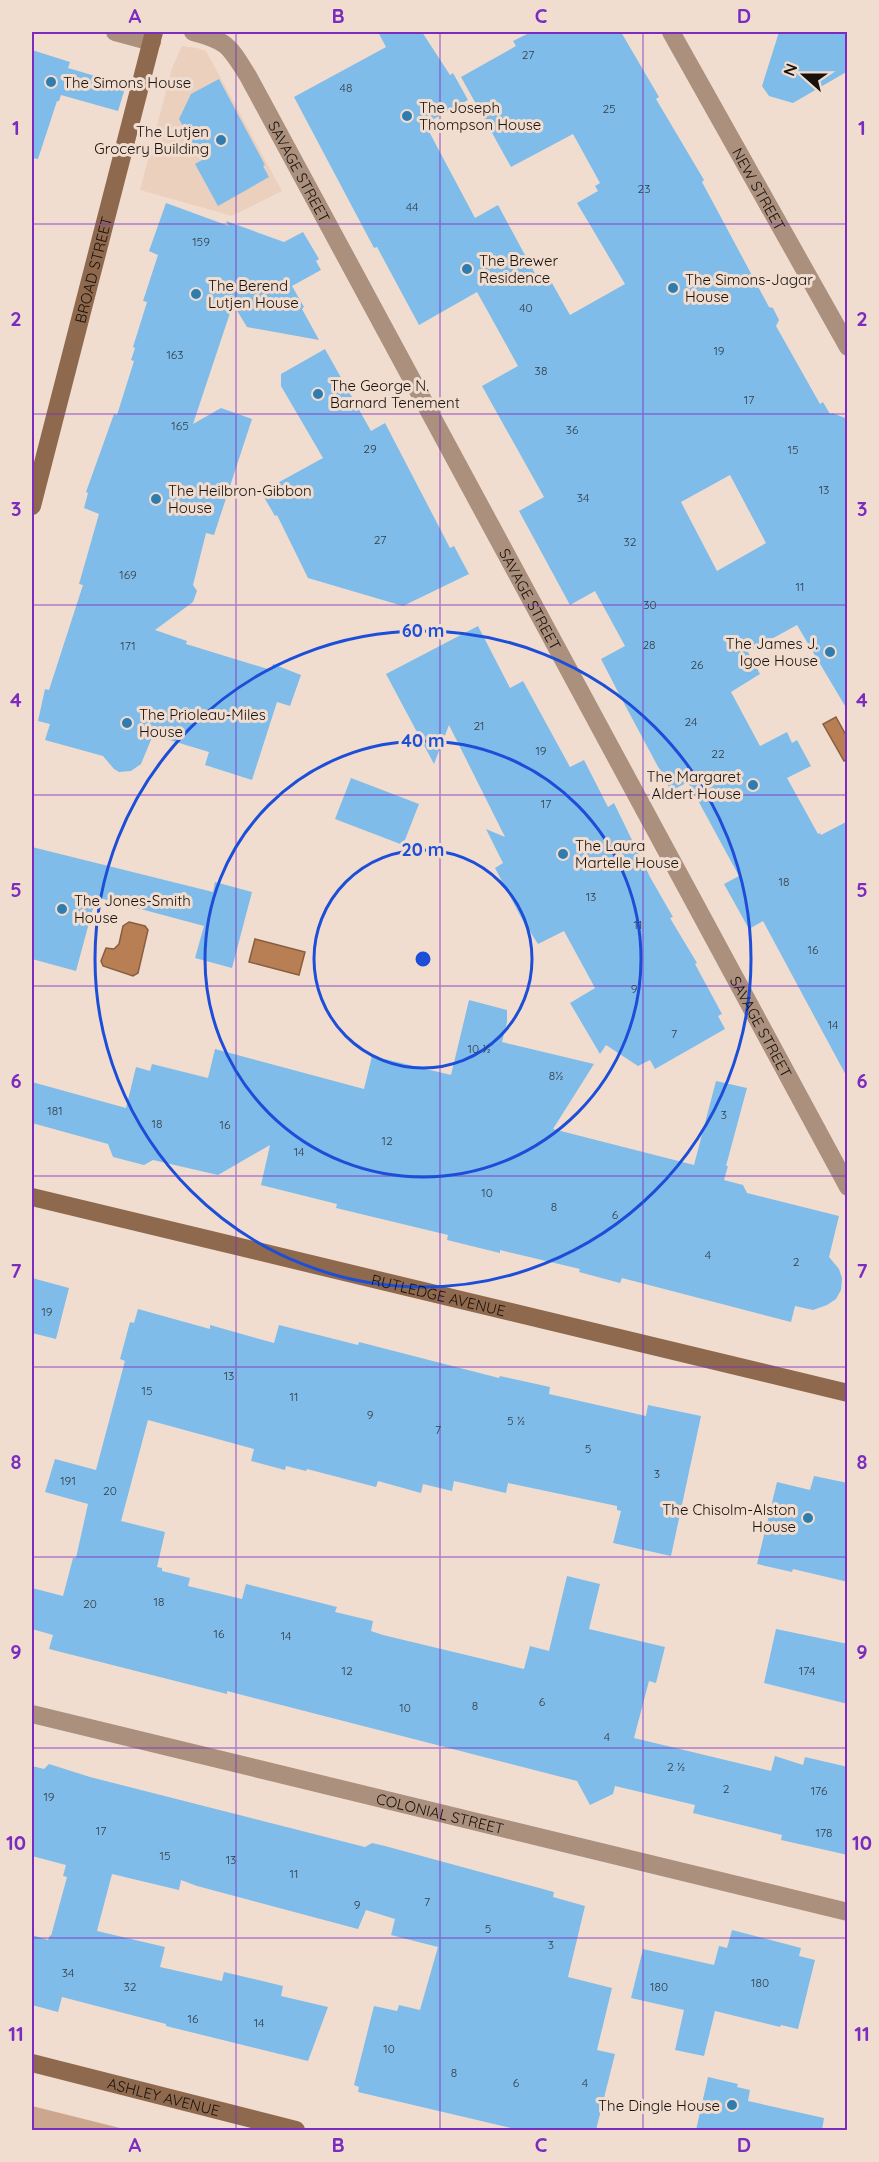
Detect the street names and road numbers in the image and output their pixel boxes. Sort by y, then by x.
street label: SAVAGE STREET [264,117,335,225]
street label: NEW STREET [728,144,790,234]
street label: BROAD STREET [70,214,116,325]
street label: SAVAGE STREET [495,545,566,653]
street label: SAVAGE STREET [726,973,797,1081]
street label: RUTLEDGE AVENUE [370,1269,507,1320]
street label: COLONIAL STREET [374,1788,506,1838]
street label: ASHLEY AVENUE [106,2073,222,2120]

